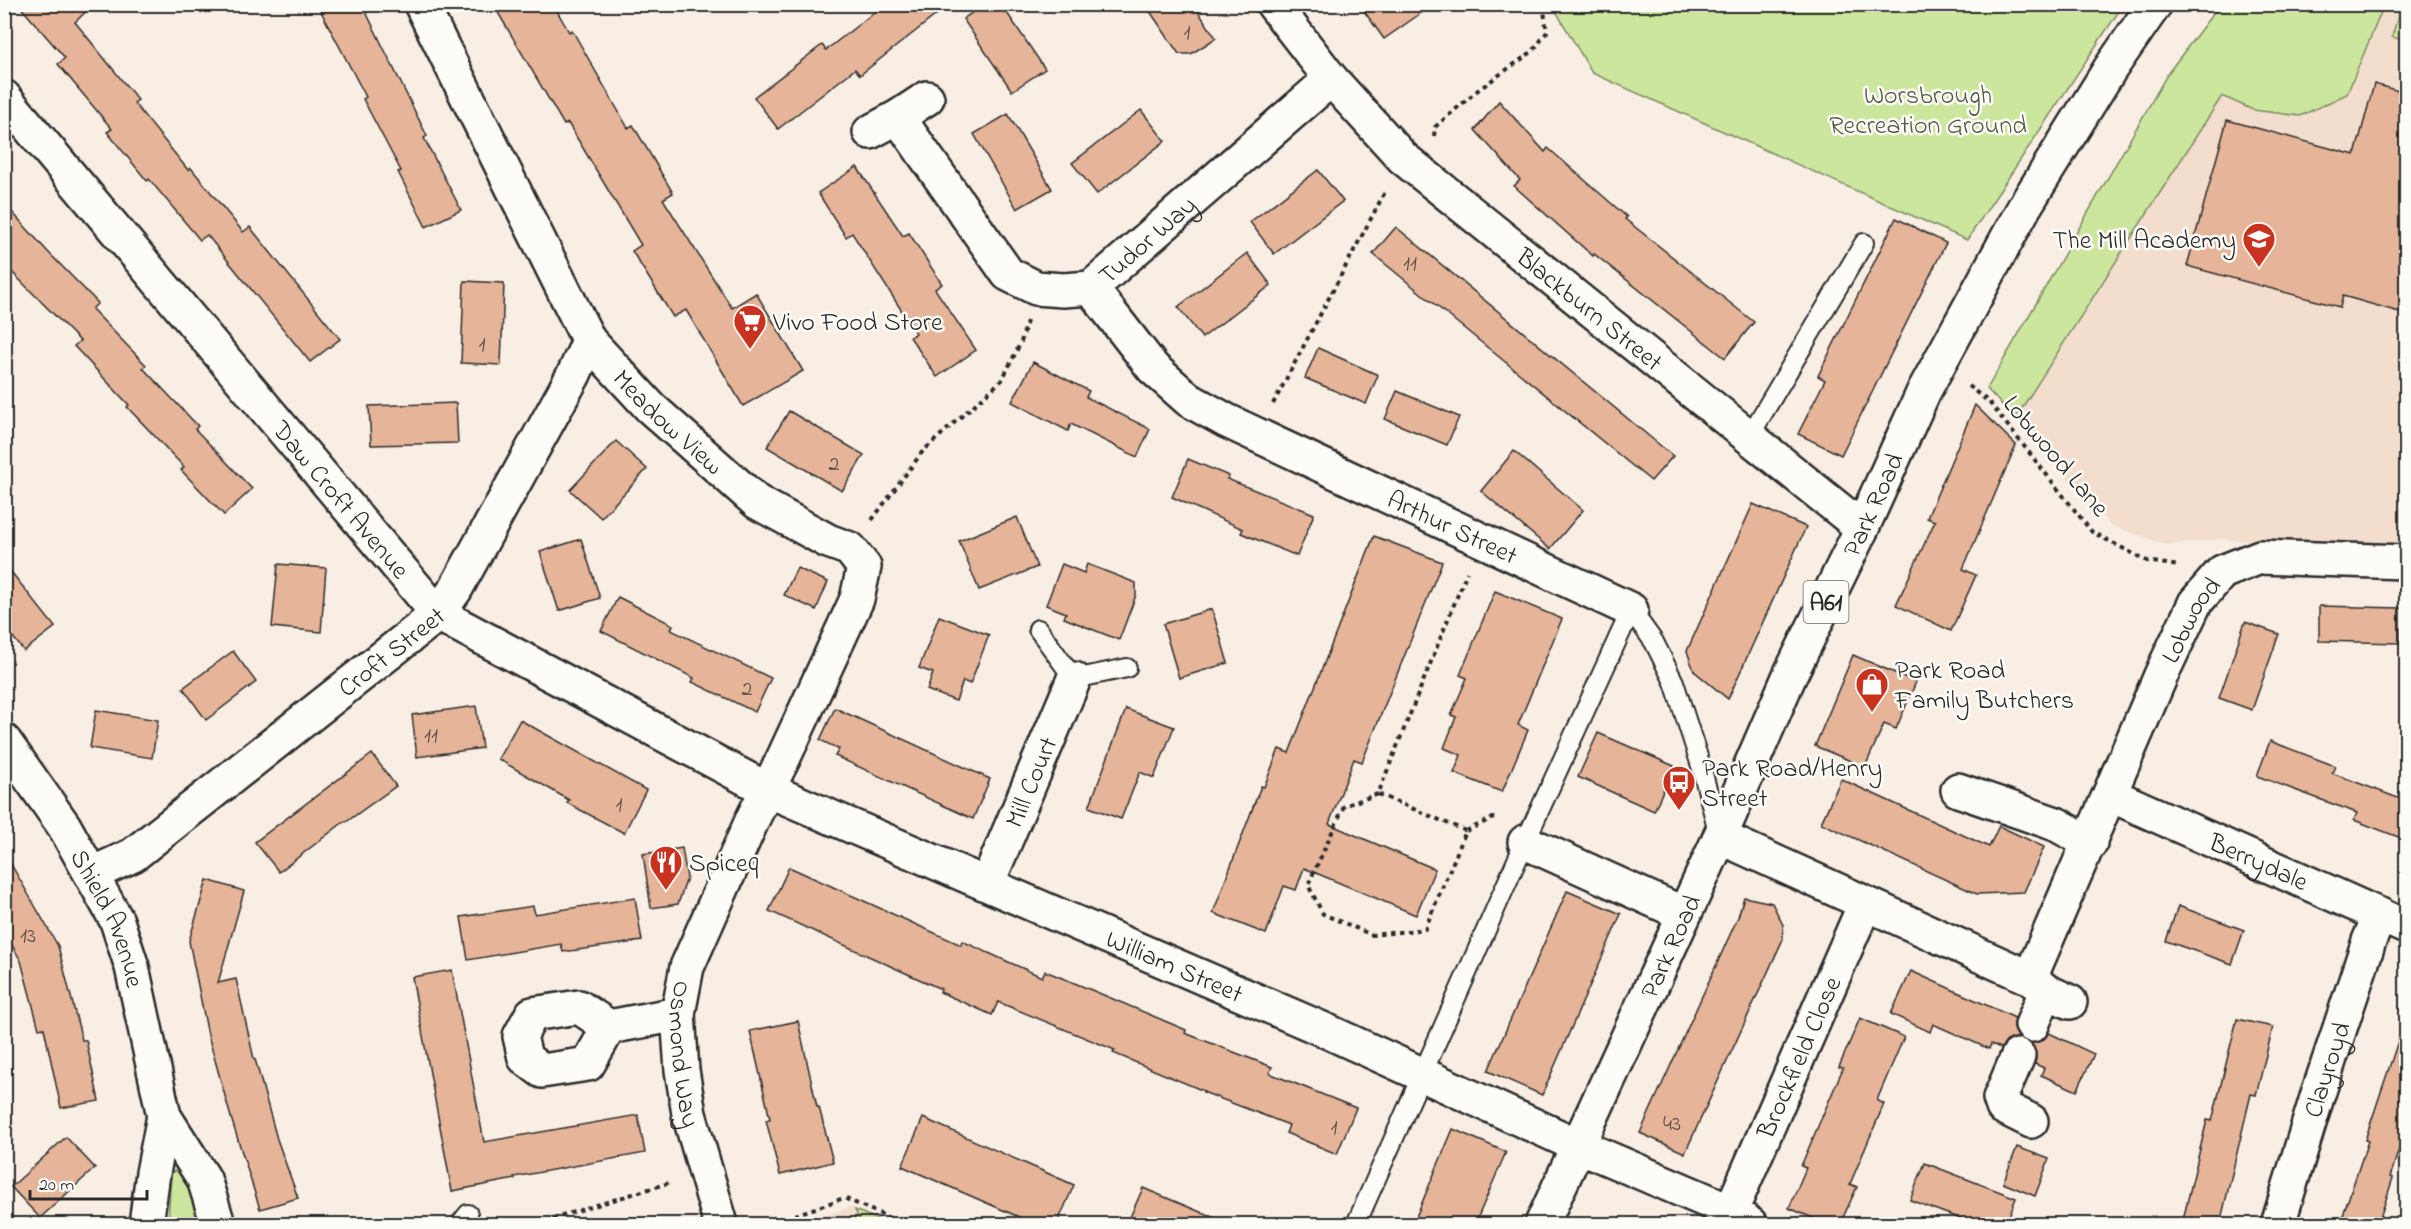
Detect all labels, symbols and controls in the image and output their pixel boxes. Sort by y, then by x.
house number: 1 [1184,18,1191,50]
park label: Worsbrough Recreation Ground [1829,78,2027,146]
street label: Tudor Way [1091,188,1206,295]
school or university icon: The Mill Academy [2241,221,2277,268]
place label: The Mill Academy [2052,223,2236,261]
street label: Blackburn Street [1506,240,1670,382]
house number: 11 [1403,249,1417,281]
supermarket icon: Vivo Food Store [732,303,768,350]
place label: Vivo Food Store [772,305,943,343]
house number: 1 [479,330,486,362]
street label: Meadow View [602,362,731,486]
street label: Lobwood Lane [1992,388,2117,527]
street label: Daw Croft Avenue [261,413,417,589]
street label: Park Road [1835,447,1916,564]
house number: 2 [829,449,840,481]
street label: Arthur Street [1380,482,1523,576]
street label: Lobwood [2153,569,2232,670]
road number: A61 [1804,581,1848,623]
street label: Croft Street [331,599,455,708]
place label: Park Road Family Butchers [1894,653,2074,721]
shop icon: Park Road Family Butchers [1854,666,1890,713]
house number: 2 [742,674,753,706]
house number: 11 [424,721,438,753]
street label: Mill Court [997,732,1069,834]
place label: Park Road/Henry Street [1702,751,1882,819]
bus stop icon: Park Road/Henry Street [1661,764,1697,811]
house number: 1 [616,790,623,822]
street label: Berrydale [2201,825,2314,903]
street label: Shield Avenue [59,843,152,992]
restaurant icon: Spiceq [648,844,684,891]
place label: Spiceq [689,846,759,884]
street label: Park Road [1632,889,1713,1005]
house number: 13 [20,921,36,953]
street label: William Street [1099,922,1248,1015]
street label: Brockfield Close [1749,971,1853,1146]
street label: Osmond Way [656,977,708,1132]
street label: Clayroyd [2296,1017,2363,1123]
house number: 43 [1663,1109,1681,1141]
house number: 1 [1331,1113,1338,1145]
scale bar [30,1163,147,1201]
text: 20 m [39,1173,74,1199]

